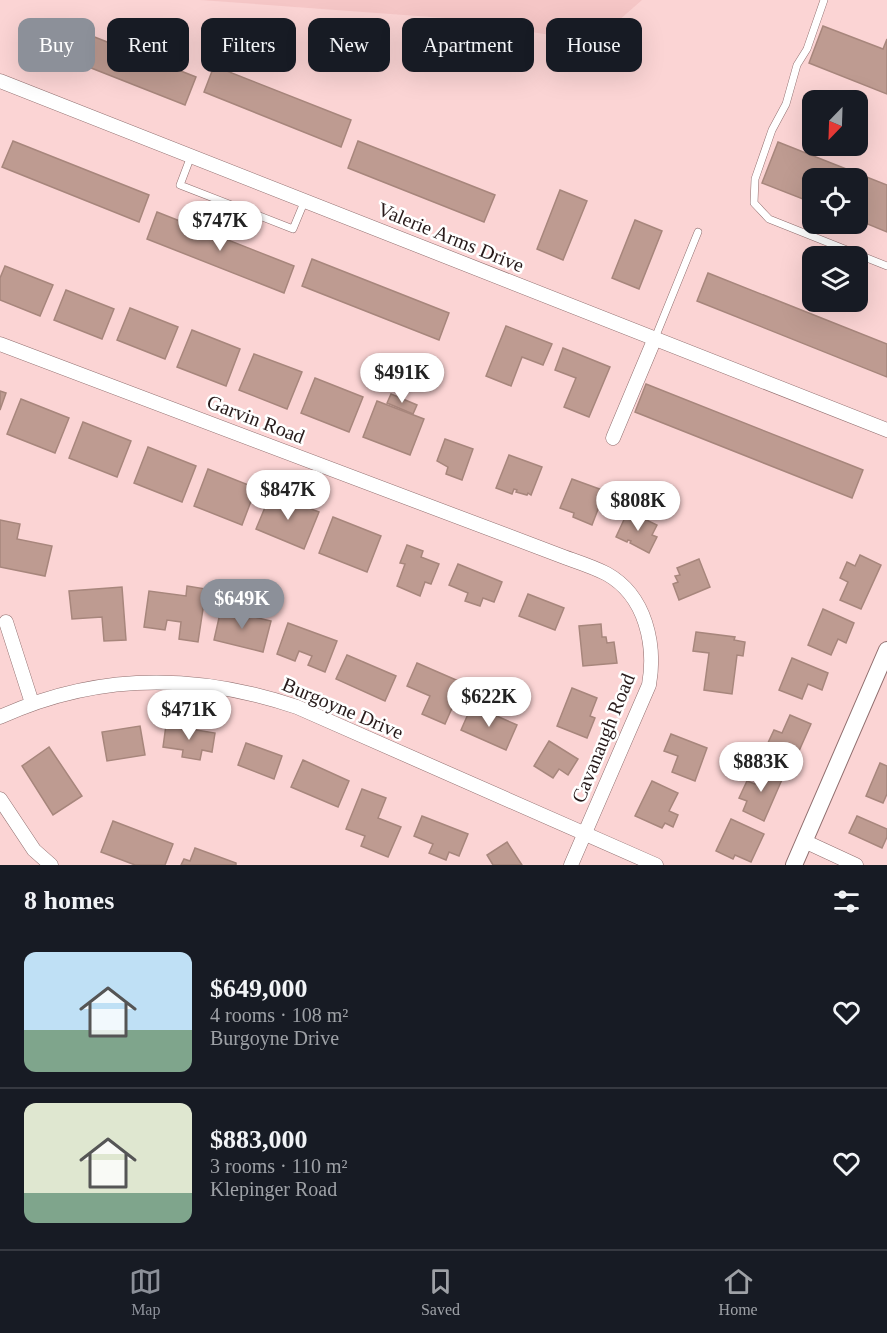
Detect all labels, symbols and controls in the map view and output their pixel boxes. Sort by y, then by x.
chip: Buy [18,18,95,72]
chip: Rent [107,18,189,72]
chip: Filters [201,18,296,72]
chip: New [308,18,390,72]
chip: Apartment [402,18,534,72]
chip: House [546,18,642,72]
north arrow [802,90,868,156]
map controls [802,90,868,312]
button: locate [802,168,868,234]
street label: Valerie Arms Drive [375,198,527,276]
pin: $747K [178,201,262,252]
text: $747K [192,209,248,231]
button: layers [802,246,868,312]
pin: $491K [360,353,444,404]
text: $491K [374,361,430,383]
street label: Garvin Road [204,390,308,448]
pin: $847K [246,470,330,521]
text: $847K [260,478,316,500]
pin: $808K [596,481,680,532]
text: $808K [610,489,666,511]
pin: $649K [200,579,284,630]
text: $649K [214,587,270,609]
street label: Cavanaugh Road [567,670,640,806]
street label: Burgoyne Drive [279,673,407,744]
pin: $622K [447,677,531,728]
text: $622K [461,685,517,707]
pin: $471K [147,690,231,741]
text: $471K [161,698,217,720]
pin: $883K [719,742,803,793]
text: $883K [733,750,789,772]
icon: filters [830,885,863,918]
text: 8 homes [24,886,114,915]
text: $649,000 [210,974,308,1003]
icon: home [72,976,144,1048]
icon: heart [830,996,863,1029]
text: 4 rooms · 108 m² [210,1004,348,1026]
text: Burgoyne Drive [210,1027,339,1049]
text: $883,000 [210,1125,308,1154]
icon: home [72,1127,144,1199]
icon: heart [830,1147,863,1180]
text: 3 rooms · 110 m² [210,1155,347,1177]
text: Klepinger Road [210,1178,337,1200]
tab: Map [129,1265,162,1319]
tab: Saved [421,1265,460,1319]
tab: Home [719,1265,758,1319]

